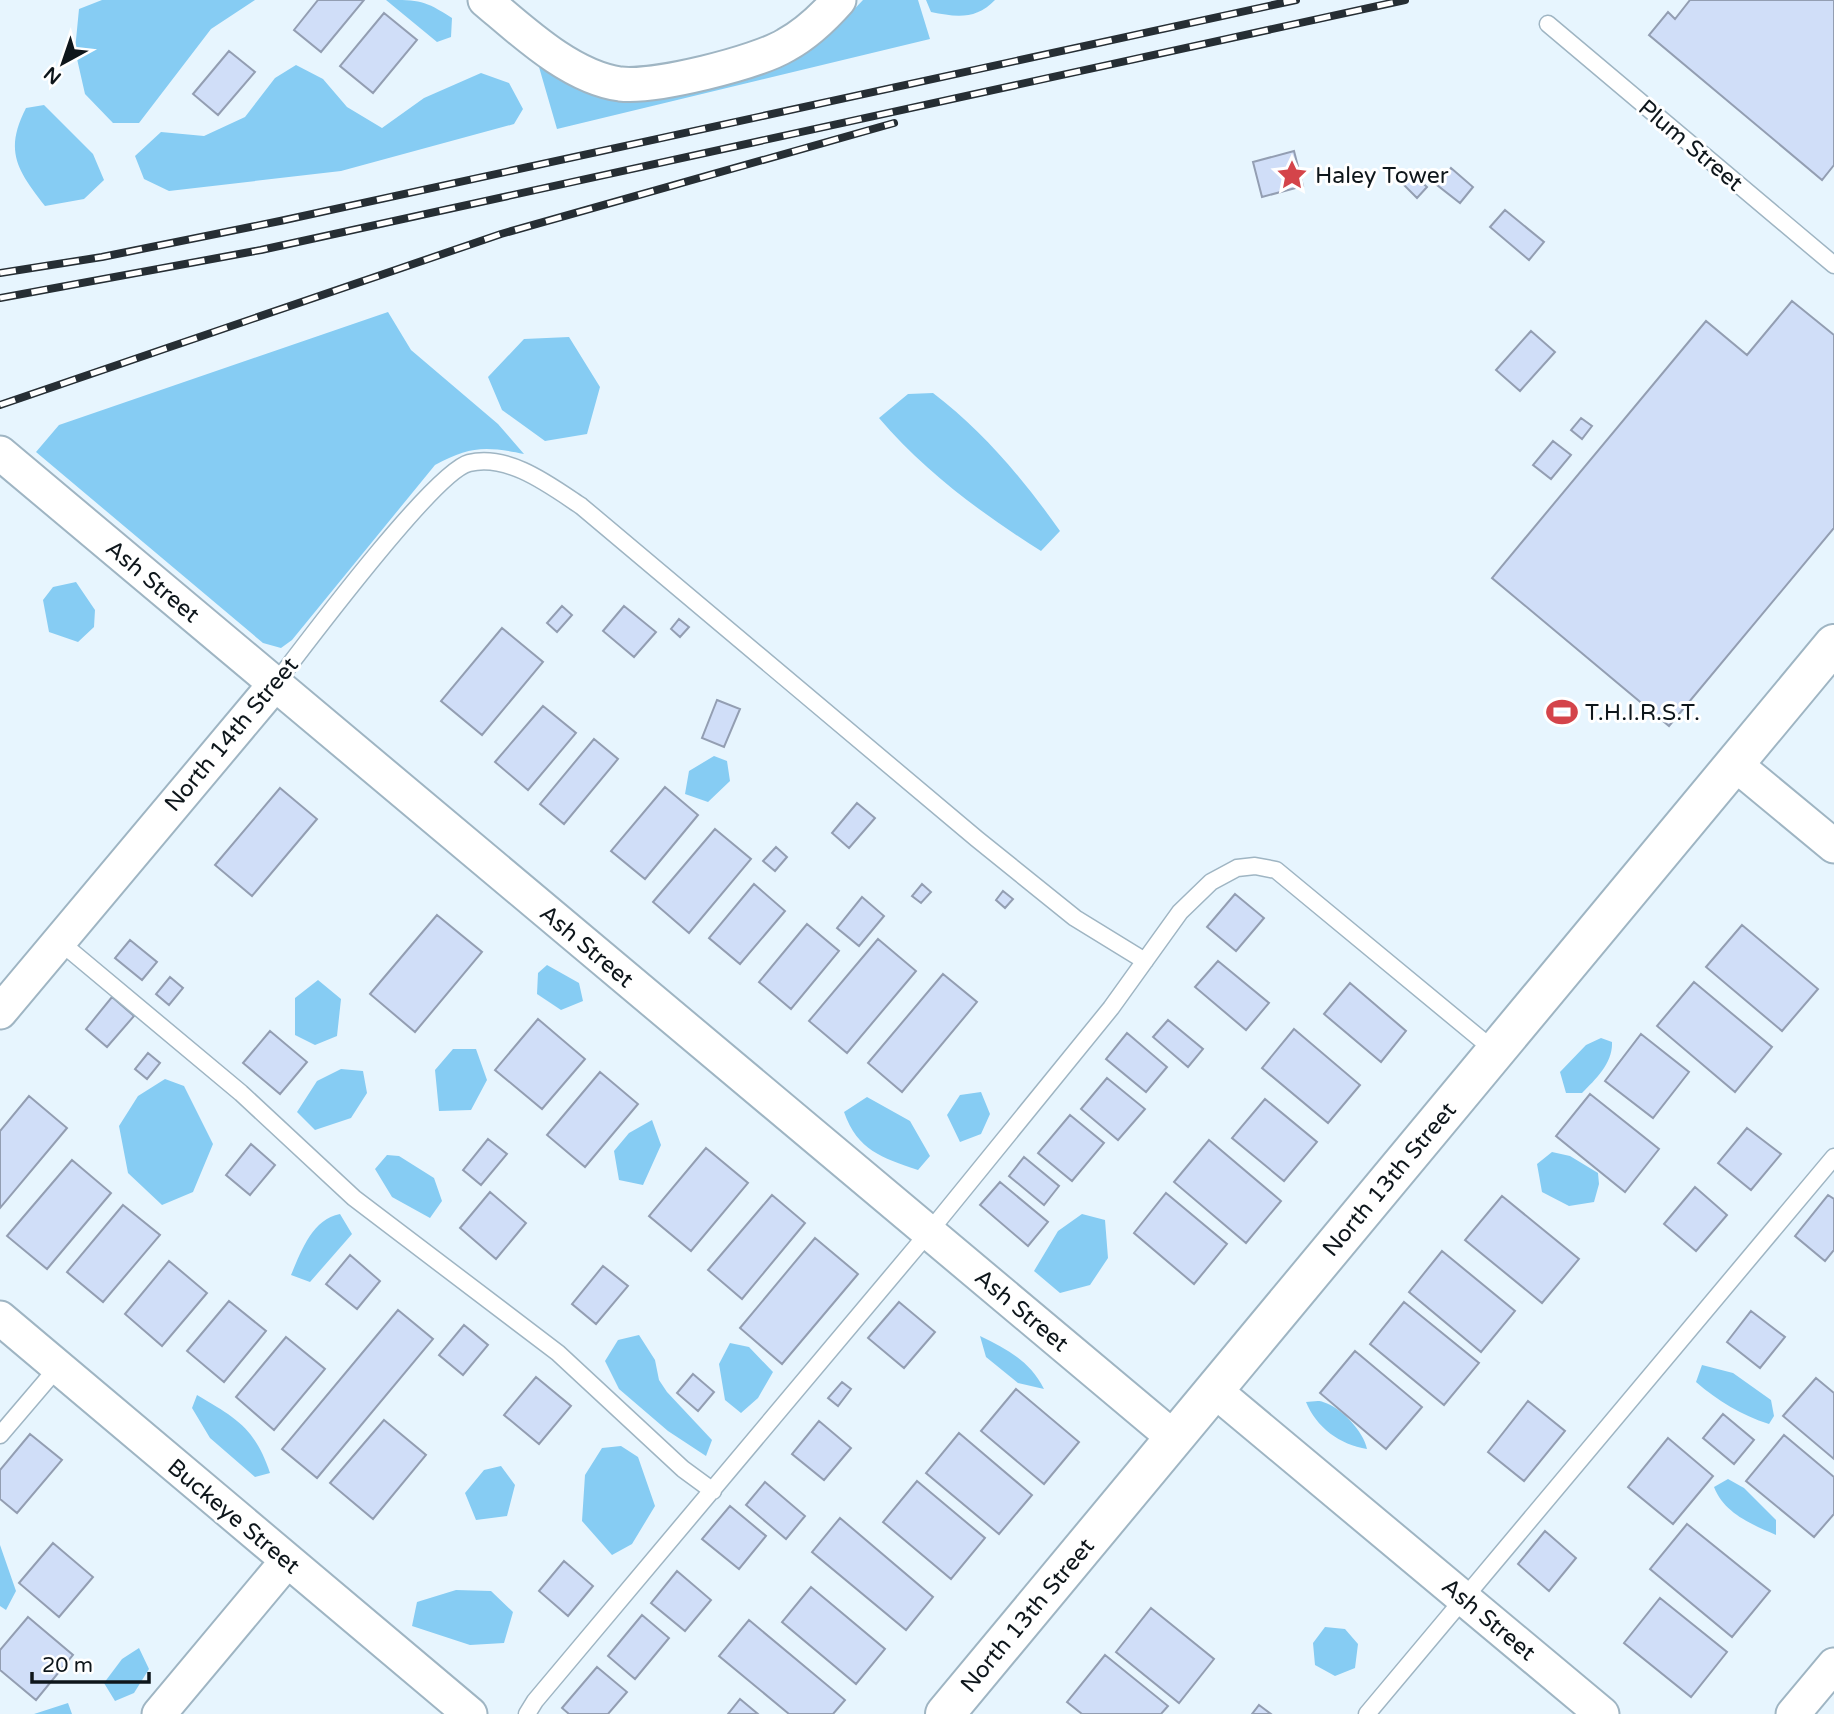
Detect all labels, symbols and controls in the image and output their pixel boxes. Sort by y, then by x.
north arrow [28,28,98,98]
text: N [40,62,66,89]
street label: Plum Street [1632,94,1748,198]
place icon: Haley Tower [1275,158,1309,192]
place label: Haley Tower [1315,162,1449,190]
street label: Ash Street [100,534,205,629]
street label: North 14th Street [159,652,305,818]
sports icon: T.H.I.R.S.T. [1545,695,1579,729]
place label: T.H.I.R.S.T. [1585,699,1700,727]
street label: Ash Street [534,899,639,994]
street label: North 13th Street [1317,1097,1463,1263]
street label: Ash Street [969,1263,1074,1358]
street label: Buckeye Street [161,1453,305,1580]
street label: North 13th Street [955,1533,1101,1699]
street label: Ash Street [1436,1572,1541,1667]
scale bar [32,1640,149,1684]
text: 20 m [42,1653,93,1678]

